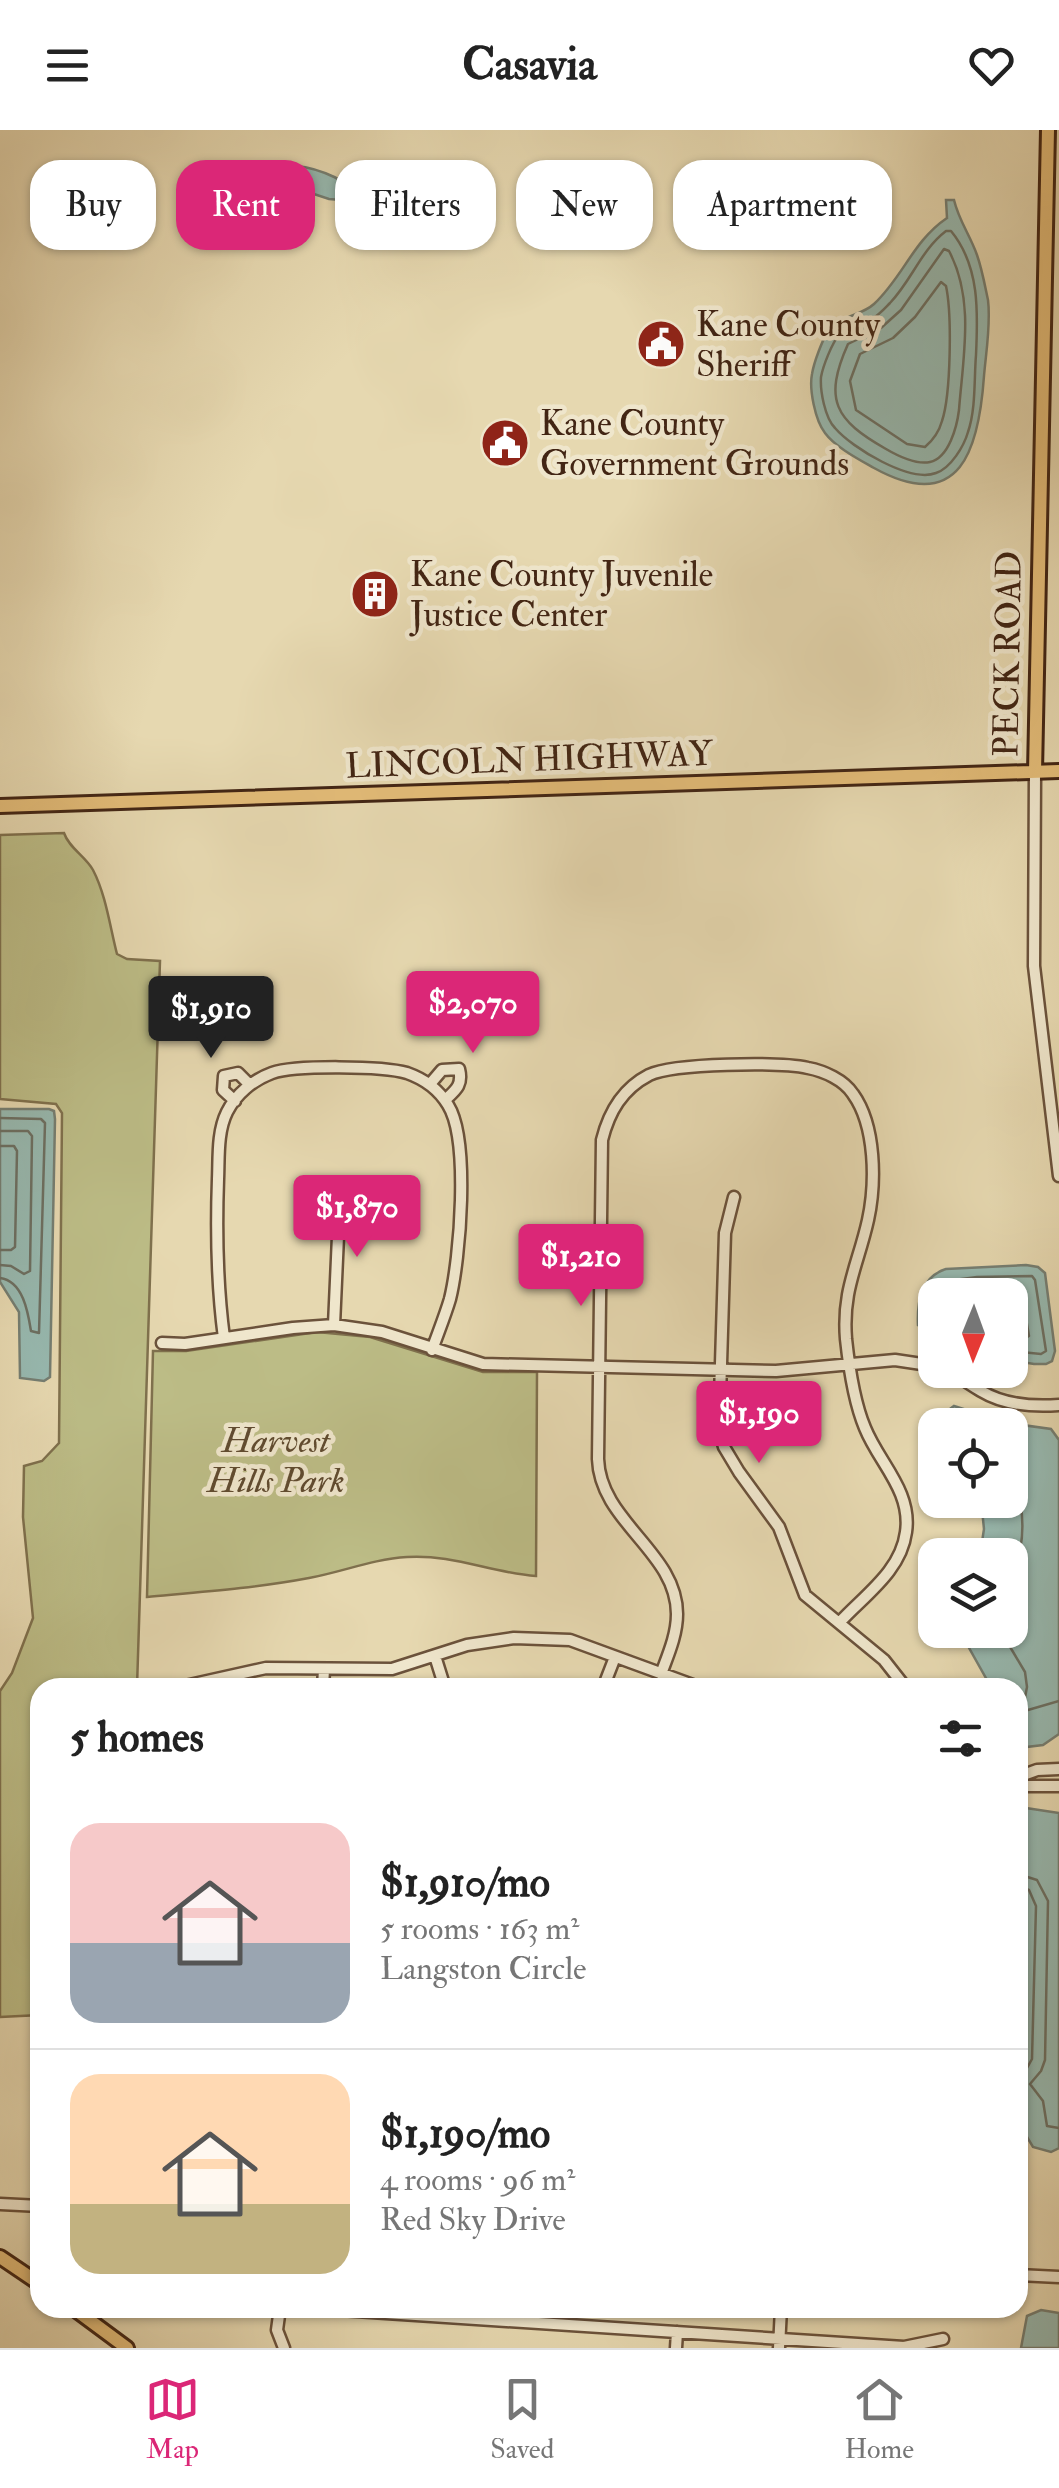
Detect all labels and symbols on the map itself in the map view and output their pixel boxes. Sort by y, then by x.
place label: Kane County Sheriff [696,303,881,387]
public building icon: Kane County Sheriff [635,318,687,370]
place label: Kane County Government Grounds [540,402,849,486]
public building icon: Kane County Government Grounds [479,417,531,469]
street label: PECK ROAD [984,551,1032,758]
place label: Kane County Juvenile Justice Center [409,553,713,637]
building icon: Kane County Juvenile Justice Center [349,568,401,620]
street label: LINCOLN HIGHWAY [345,732,715,788]
pin: $2,070 [392,971,554,1056]
pin: $1,910 [130,976,292,1061]
pin: $1,870 [276,1175,438,1260]
pin: $1,210 [500,1224,662,1309]
north arrow [918,1278,1028,1388]
pin: $1,190 [678,1381,840,1466]
park label: Harvest Hills Park [205,1419,345,1503]

